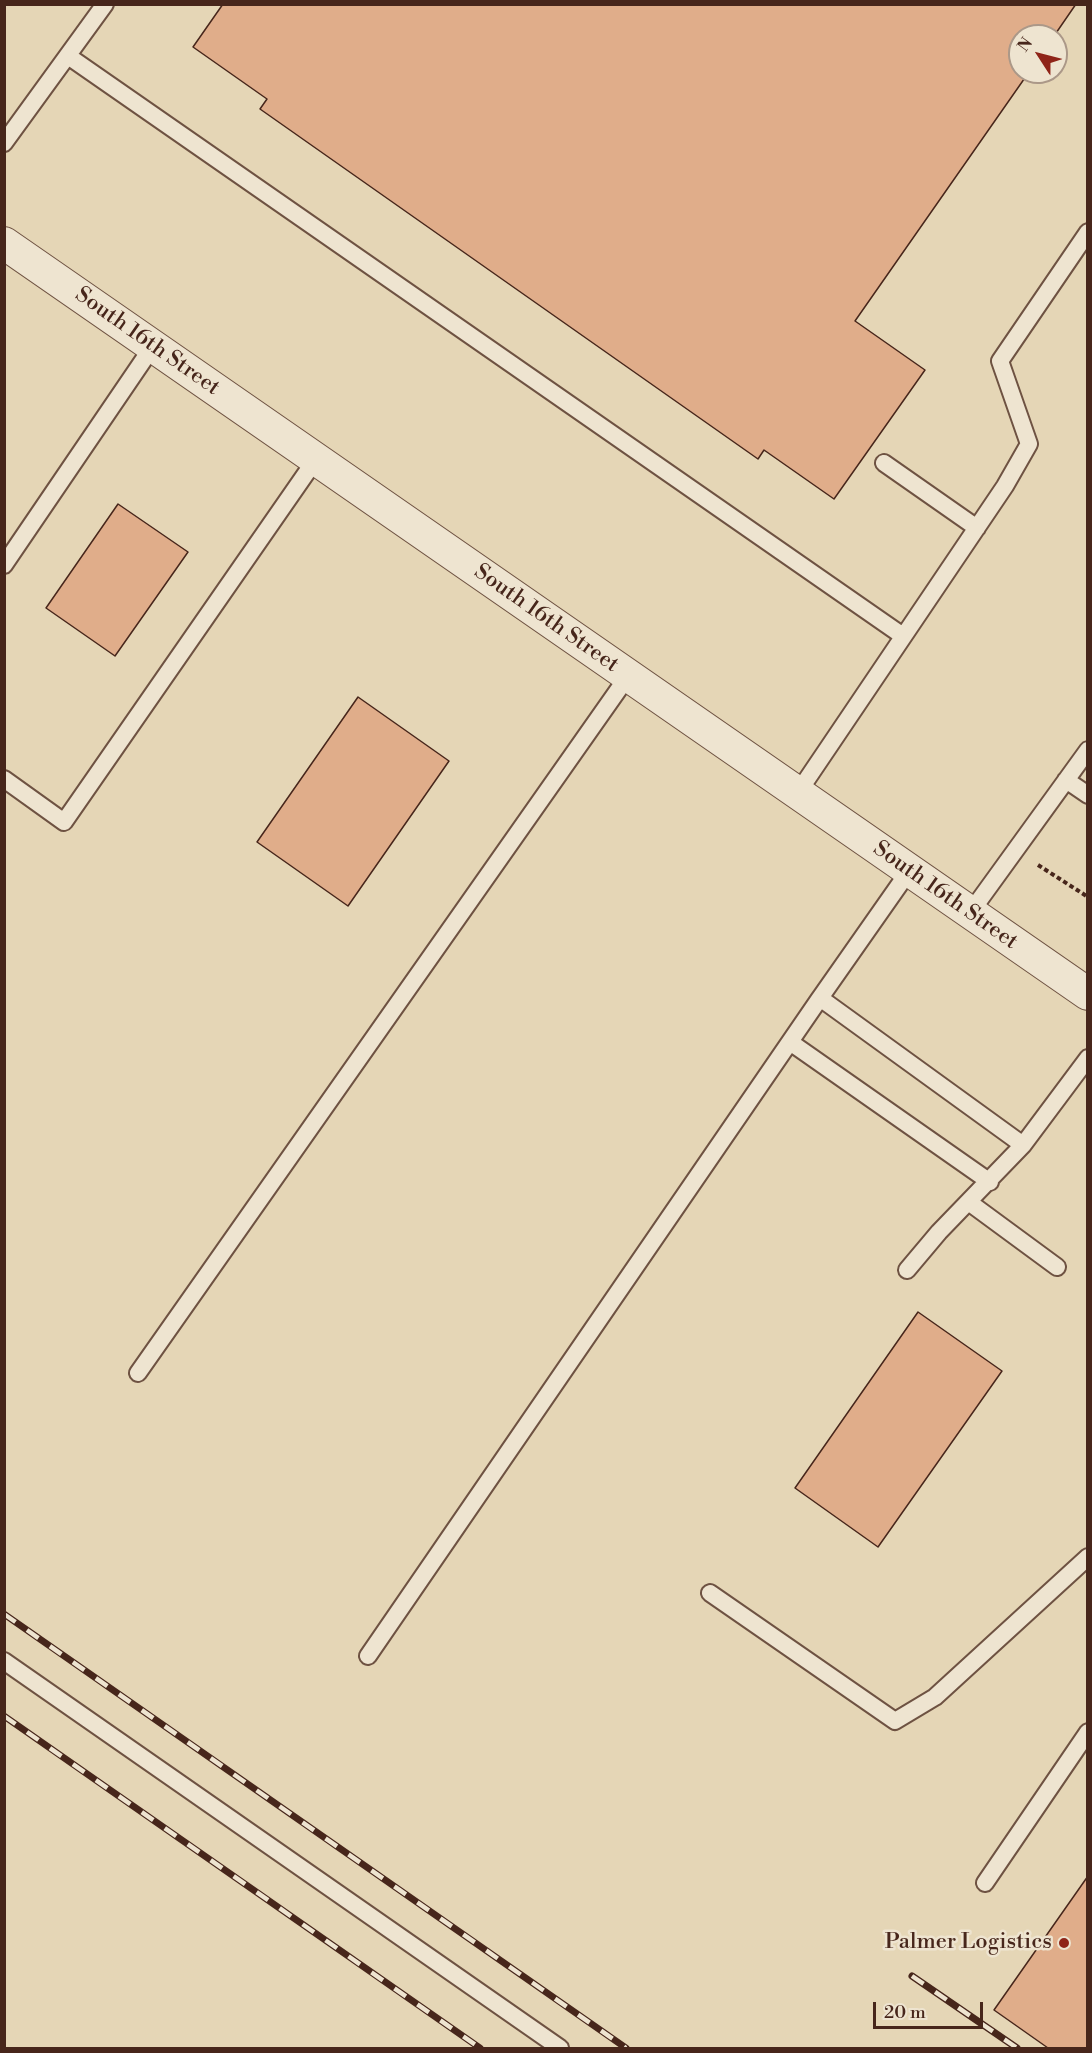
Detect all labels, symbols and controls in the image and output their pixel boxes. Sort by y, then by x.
north arrow [1008,24,1068,84]
text: N [1013,34,1037,56]
street label: South 16th Street [70,282,224,402]
street label: South 16th Street [469,559,623,679]
street label: South 16th Street [868,836,1022,956]
place label: Palmer Logistics [885,1930,1052,1956]
marker: Palmer Logistics [1057,1936,1071,1950]
scale bar [876,1990,986,2028]
text: 20 m [884,2001,926,2024]

